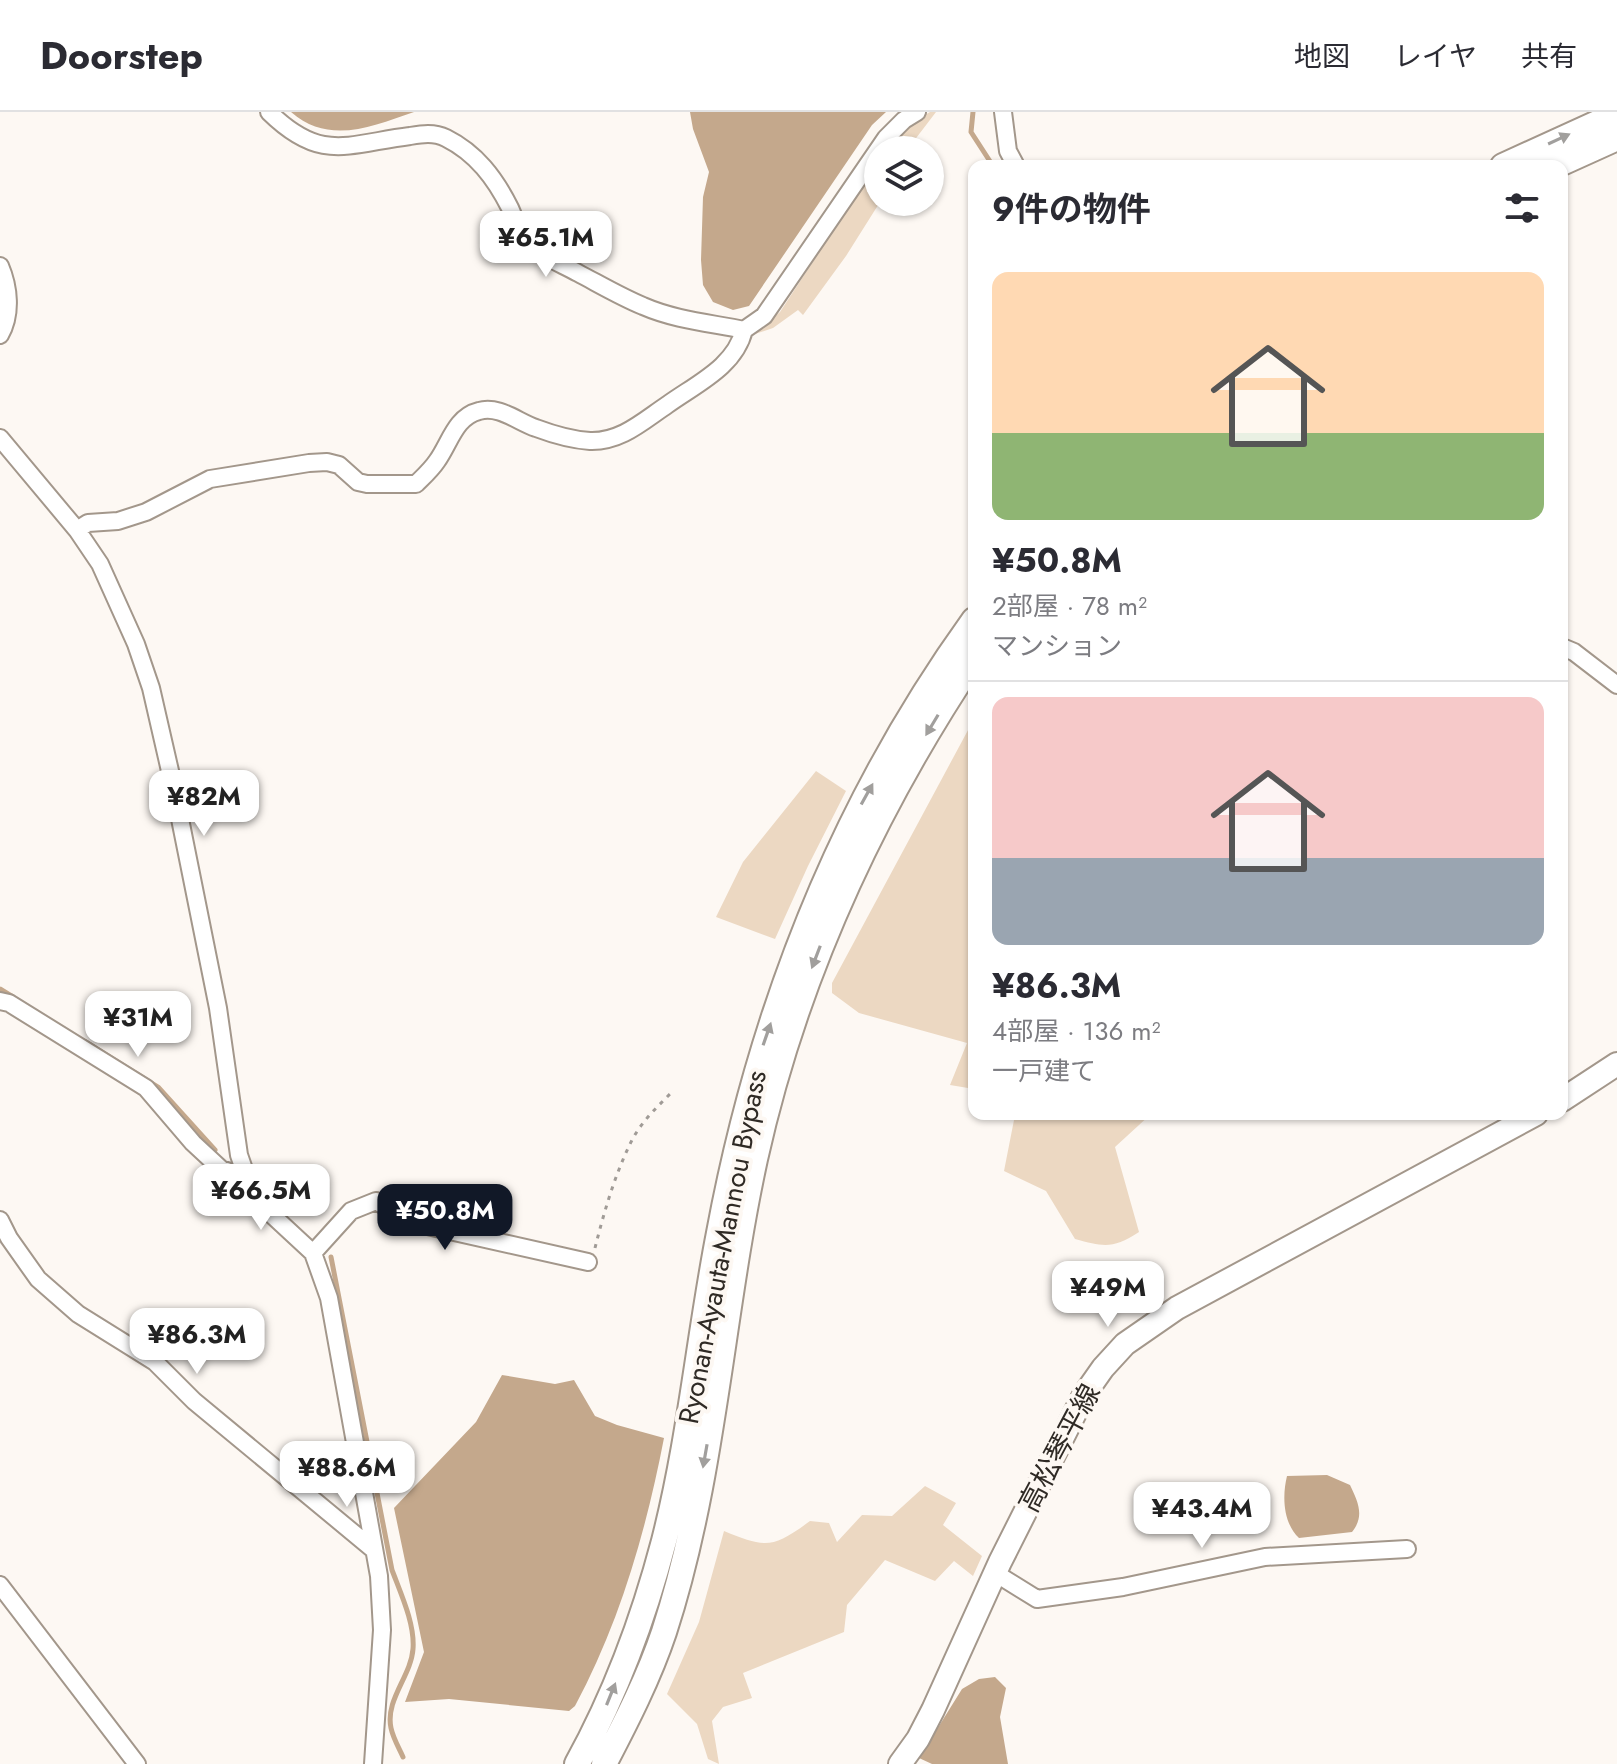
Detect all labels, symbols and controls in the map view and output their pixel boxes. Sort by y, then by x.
text: Doorstep [40,28,203,83]
text: 地図 [1294,36,1350,77]
text: レイヤ [1394,36,1477,77]
text: 共有 [1521,36,1577,77]
one-way arrow [1548,132,1571,146]
map controls [864,136,944,216]
button: layers [864,136,944,216]
text: 9件の物件 [992,185,1151,234]
icon: filters [1500,186,1544,230]
pin: ¥65.1M [481,211,611,279]
text: ¥65.1M [498,218,594,256]
icon: home [1196,324,1340,468]
text: ¥50.8M [992,536,1122,585]
text: 2部屋 · 78 m² [992,587,1147,625]
text: マンション [992,627,1122,665]
one-way arrow [924,714,939,735]
icon: home [1196,749,1340,893]
pin: ¥82M [157,770,251,838]
text: ¥82M [167,777,241,815]
one-way arrow [860,782,874,805]
one-way arrow [809,945,822,969]
text: ¥86.3M [992,961,1121,1010]
pin: ¥31M [91,991,185,1059]
text: ¥31M [103,998,173,1036]
text: 4部屋 · 136 m² [992,1012,1161,1050]
one-way arrow [762,1021,774,1045]
text: 一戸建て [992,1052,1096,1090]
street label: Ryonan-Ayauta-Mannou Bypass [668,1067,777,1427]
pin: ¥66.5M [196,1164,326,1232]
text: ¥66.5M [211,1171,311,1209]
pin: ¥50.8M [380,1184,510,1252]
text: ¥50.8M [395,1191,495,1229]
pin: ¥49M [1061,1261,1155,1329]
text: ¥49M [1070,1268,1146,1306]
pin: ¥86.3M [132,1308,262,1376]
text: ¥86.3M [148,1315,246,1353]
street label: 高松琴平線 [1008,1377,1110,1520]
pin: ¥88.6M [282,1441,412,1509]
one-way arrow [698,1443,710,1468]
text: ¥88.6M [298,1448,396,1486]
pin: ¥43.4M [1137,1482,1267,1550]
text: ¥43.4M [1152,1489,1252,1527]
one-way arrow [604,1682,617,1706]

